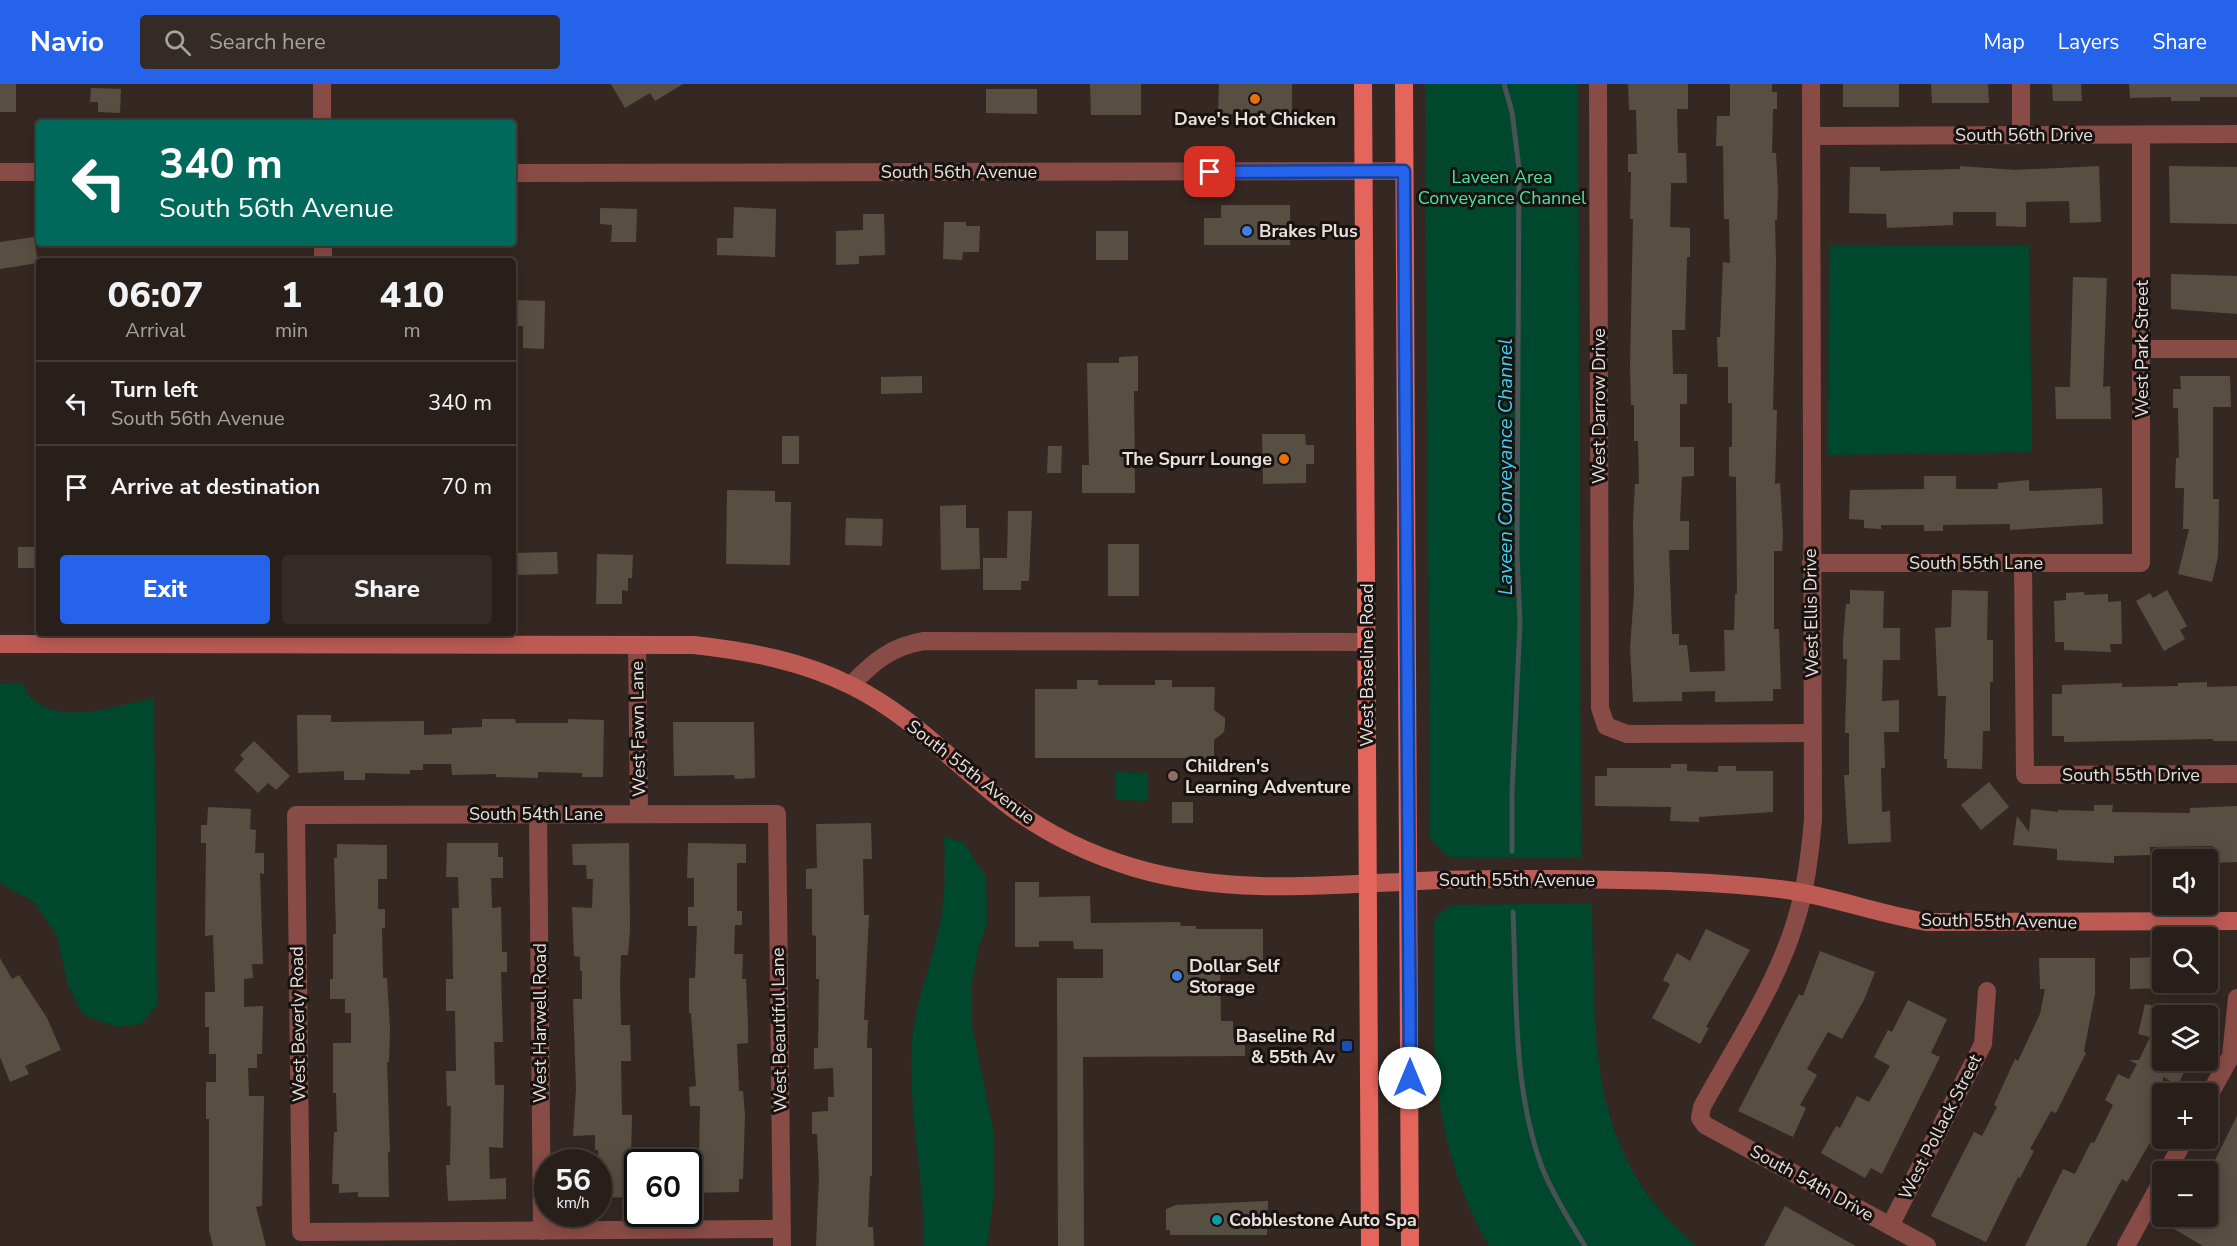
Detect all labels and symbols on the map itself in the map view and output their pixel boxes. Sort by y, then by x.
marker: Dave's Hot Chicken [1248,92,1262,106]
place label: Dave's Hot Chicken [1174,107,1336,131]
street label: South 56th Drive [1955,123,2093,147]
pin [1184,146,1235,197]
street label: South 56th Avenue [881,160,1037,184]
park label: Laveen Area Conveyance Channel [1418,165,1587,210]
place label: Brakes Plus [1259,219,1358,243]
marker: Brakes Plus [1240,224,1254,238]
street label: West Park Street [2130,280,2154,418]
street label: West Darrow Drive [1587,328,1611,484]
water label: Laveen Conveyance Channel [1492,339,1519,595]
place label: The Spurr Lounge [1122,447,1272,471]
marker: The Spurr Lounge [1277,452,1291,466]
street label: West Ellis Drive [1798,548,1824,678]
street label: South 55th Lane [1909,551,2043,575]
street label: West Baseline Road [1355,583,1379,747]
street label: West Fawn Lane [625,661,651,797]
street label: South 55th Avenue [902,714,1040,830]
place label: Children's Learning Adventure [1185,754,1351,799]
street label: South 55th Drive [2062,763,2200,787]
marker: Children's Learning Adventure [1166,769,1180,783]
street label: South 54th Lane [469,802,603,826]
street label: South 55th Avenue [1439,868,1595,892]
street label: South 55th Avenue [1921,908,2077,934]
street label: West Harwell Road [528,943,552,1103]
street label: West Beverly Road [285,946,311,1102]
street label: West Beautiful Lane [766,947,792,1113]
place label: Dollar Self Storage [1189,954,1280,999]
marker: Dollar Self Storage [1170,969,1184,983]
place label: Baseline Rd & 55th Av [1236,1024,1335,1069]
marker: Baseline Rd & 55th Av [1340,1039,1354,1053]
position arrow [1378,1046,1442,1110]
street label: West Pollack Street [1893,1050,1987,1204]
street label: South 54th Drive [1746,1139,1878,1227]
speed limit sign: 60 [624,1149,702,1227]
place label: Cobblestone Auto Spa [1229,1208,1417,1232]
marker: Cobblestone Auto Spa [1210,1213,1224,1227]

